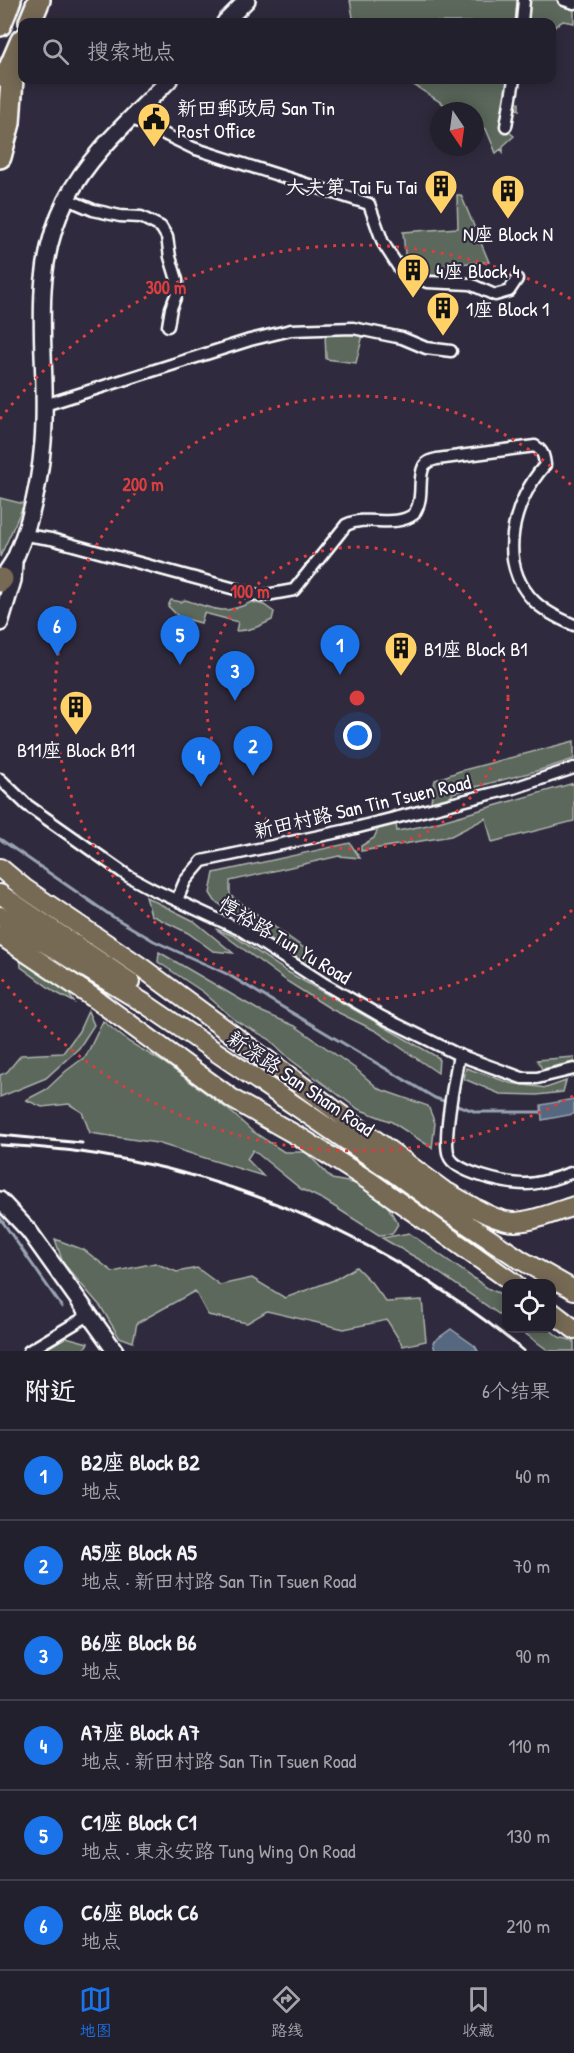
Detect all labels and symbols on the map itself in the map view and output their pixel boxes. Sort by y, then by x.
place label: 新田郵政局 San Tin Post Office [177,94,335,144]
public building icon: 新田郵政局 San Tin Post Office [136,101,172,148]
north arrow [430,102,484,156]
building icon: 大夫第 Tai Fu Tai [423,168,459,215]
place label: 大夫第 Tai Fu Tai [285,173,418,200]
building icon: N座 Block N [490,173,526,220]
place label: N座 Block N [463,220,553,247]
building icon: 4座 Block 4 [395,252,431,299]
place label: 4座 Block 4 [436,257,520,284]
text: 300 m [146,275,186,300]
building icon: 1座 Block 1 [425,290,461,337]
place label: 1座 Block 1 [466,295,549,322]
text: 200 m [123,472,163,497]
text: 100 m [230,579,270,604]
pin: 6 [38,606,76,656]
pin: 5 [160,616,200,665]
pin: 1 [320,626,360,675]
building icon: B1座 Block B1 [383,630,419,677]
place label: B1座 Block B1 [424,635,528,662]
pin: 3 [216,652,254,701]
centre of rings [347,688,367,708]
building icon: B11座 Block B11 [58,689,94,736]
your location [343,721,372,750]
pin: 2 [234,726,272,776]
place label: B11座 Block B11 [17,736,135,763]
pin: 4 [182,738,220,787]
street label: 新田村路 San Tin Tsuen Road [251,768,473,844]
street label: 惇裕路 Tun Yu Road [214,890,356,990]
street label: 新深路 San Sham Road [222,1024,380,1142]

